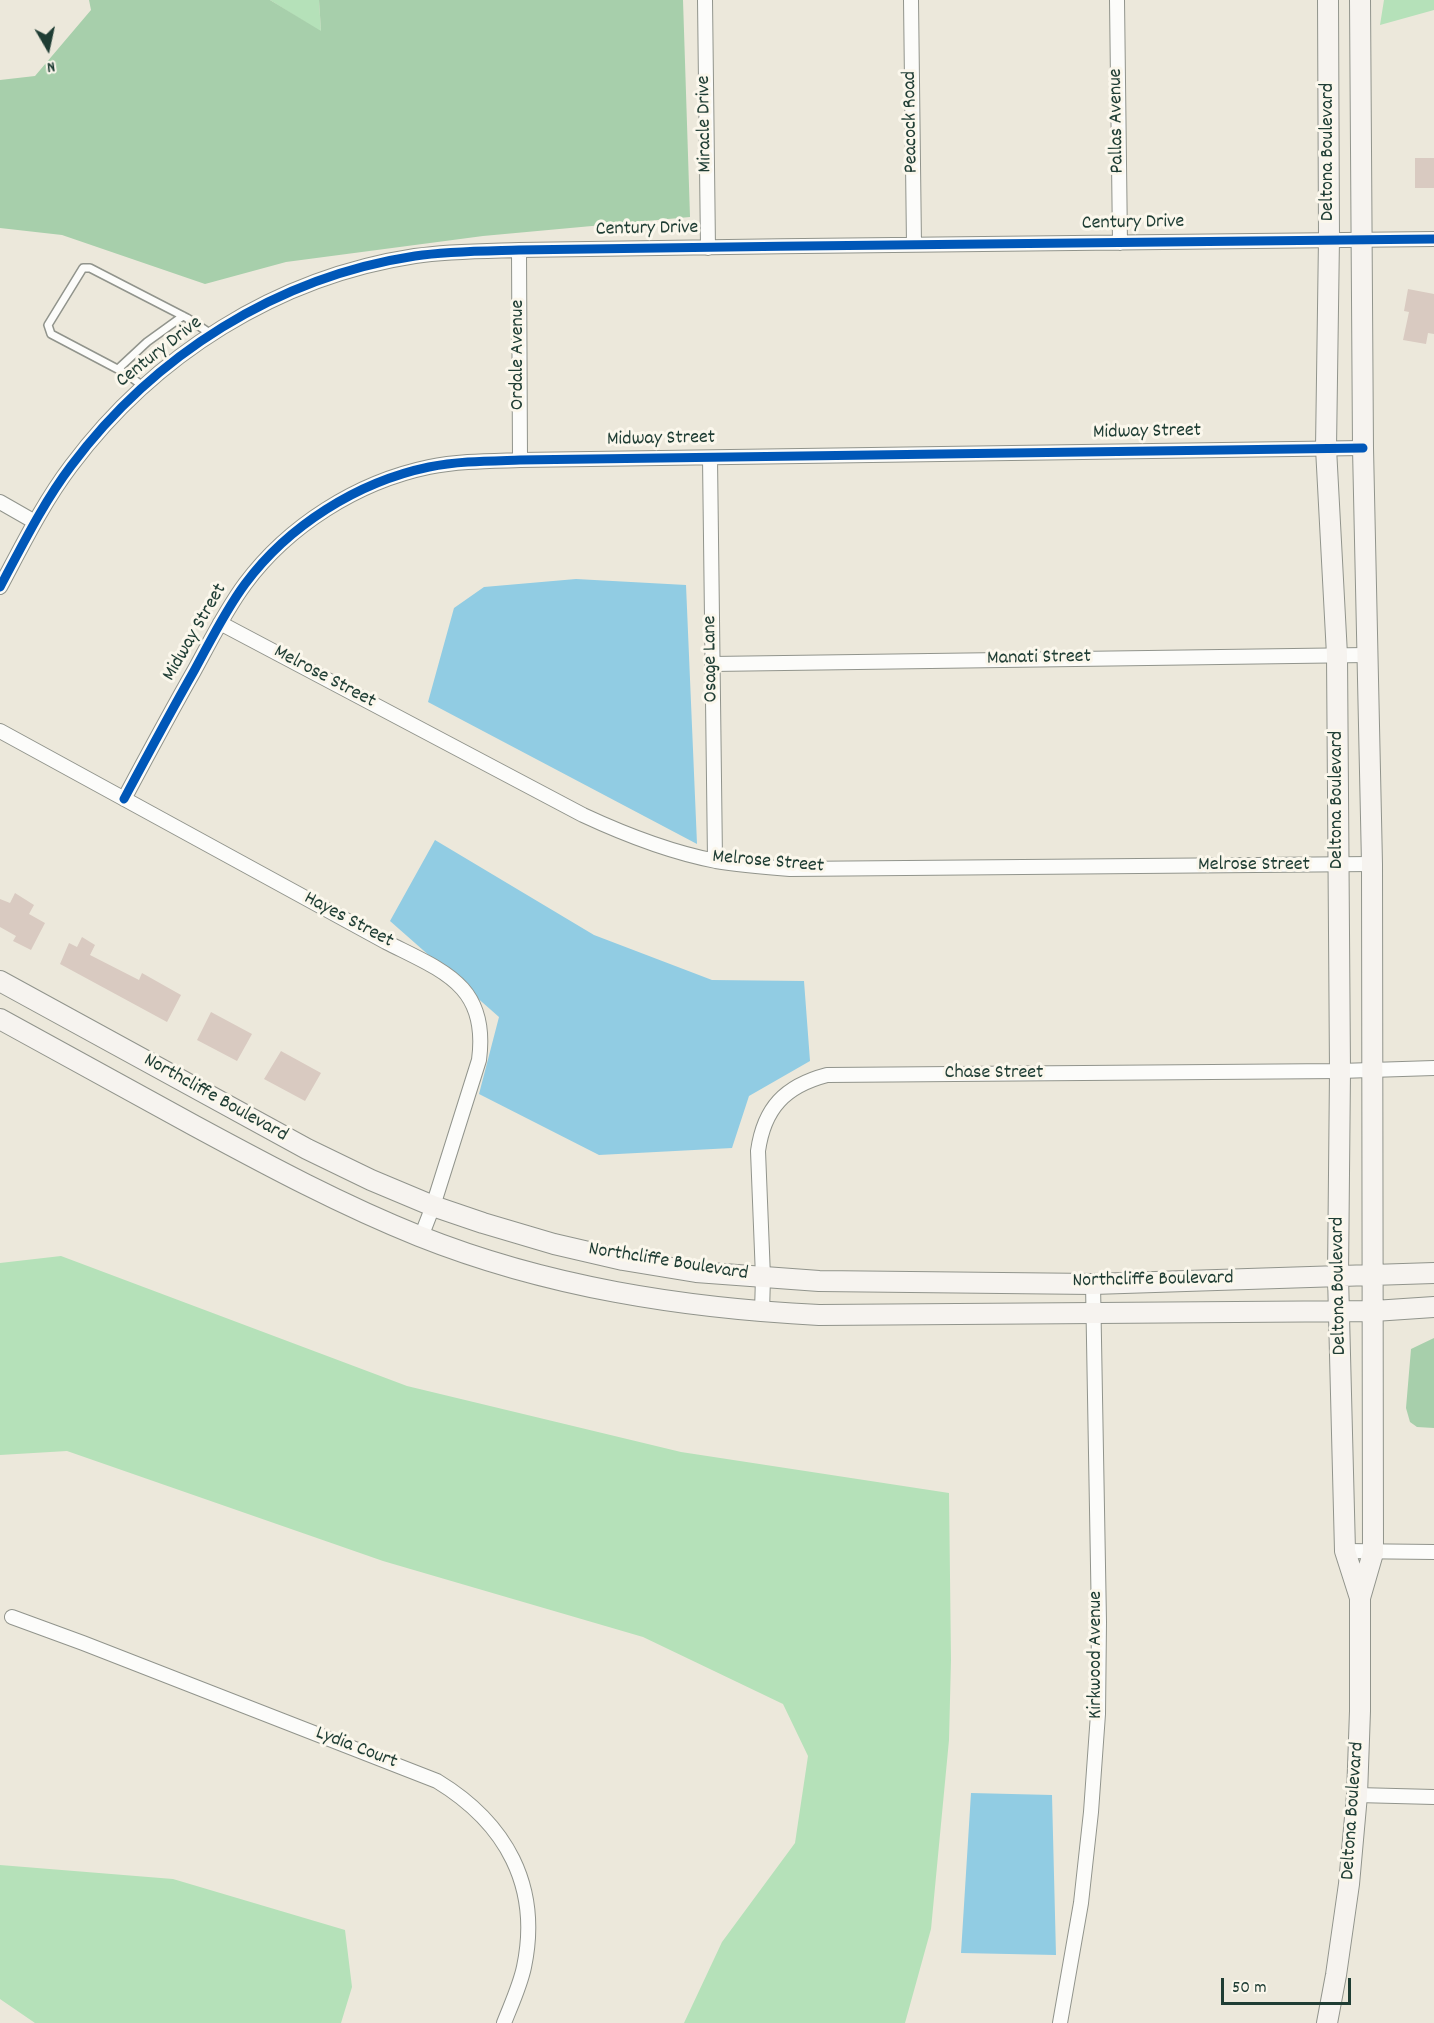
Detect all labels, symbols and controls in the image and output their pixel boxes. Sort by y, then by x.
north arrow [18,18,78,78]
text: N [45,54,57,78]
street label: Pallas Avenue [1105,68,1131,174]
street label: Peacock Road [899,71,925,173]
street label: Miracle Drive [693,75,719,173]
street label: Deltona Boulevard [1317,83,1341,221]
street label: Century Drive [1082,211,1184,237]
street label: Century Drive [596,217,698,243]
street label: Ordale Avenue [507,300,531,410]
street label: Century Drive [112,312,208,394]
street label: Midway Street [1093,420,1201,446]
street label: Midway Street [607,427,715,453]
street label: Midway Street [159,580,233,686]
street label: Osage Lane [699,615,725,703]
street label: Melrose Street [269,641,379,715]
street label: Manati Street [987,646,1091,672]
street label: Deltona Boulevard [1326,731,1350,869]
street label: Melrose Street [711,846,825,880]
street label: Melrose Street [1198,854,1310,878]
street label: Hayes Street [299,887,397,955]
street label: Northcliffe Boulevard [139,1049,291,1149]
street label: Chase Street [945,1062,1043,1086]
street label: Deltona Boulevard [1327,1217,1353,1355]
street label: Northcliffe Boulevard [587,1239,749,1287]
street label: Northcliffe Boulevard [1072,1268,1234,1294]
street label: Kirkwood Avenue [1085,1591,1109,1719]
street label: Lydia Court [312,1722,400,1776]
street label: Deltona Boulevard [1337,1741,1371,1881]
scale bar [1224,1966,1354,2004]
text: 50 m [1232,1976,1267,2001]

